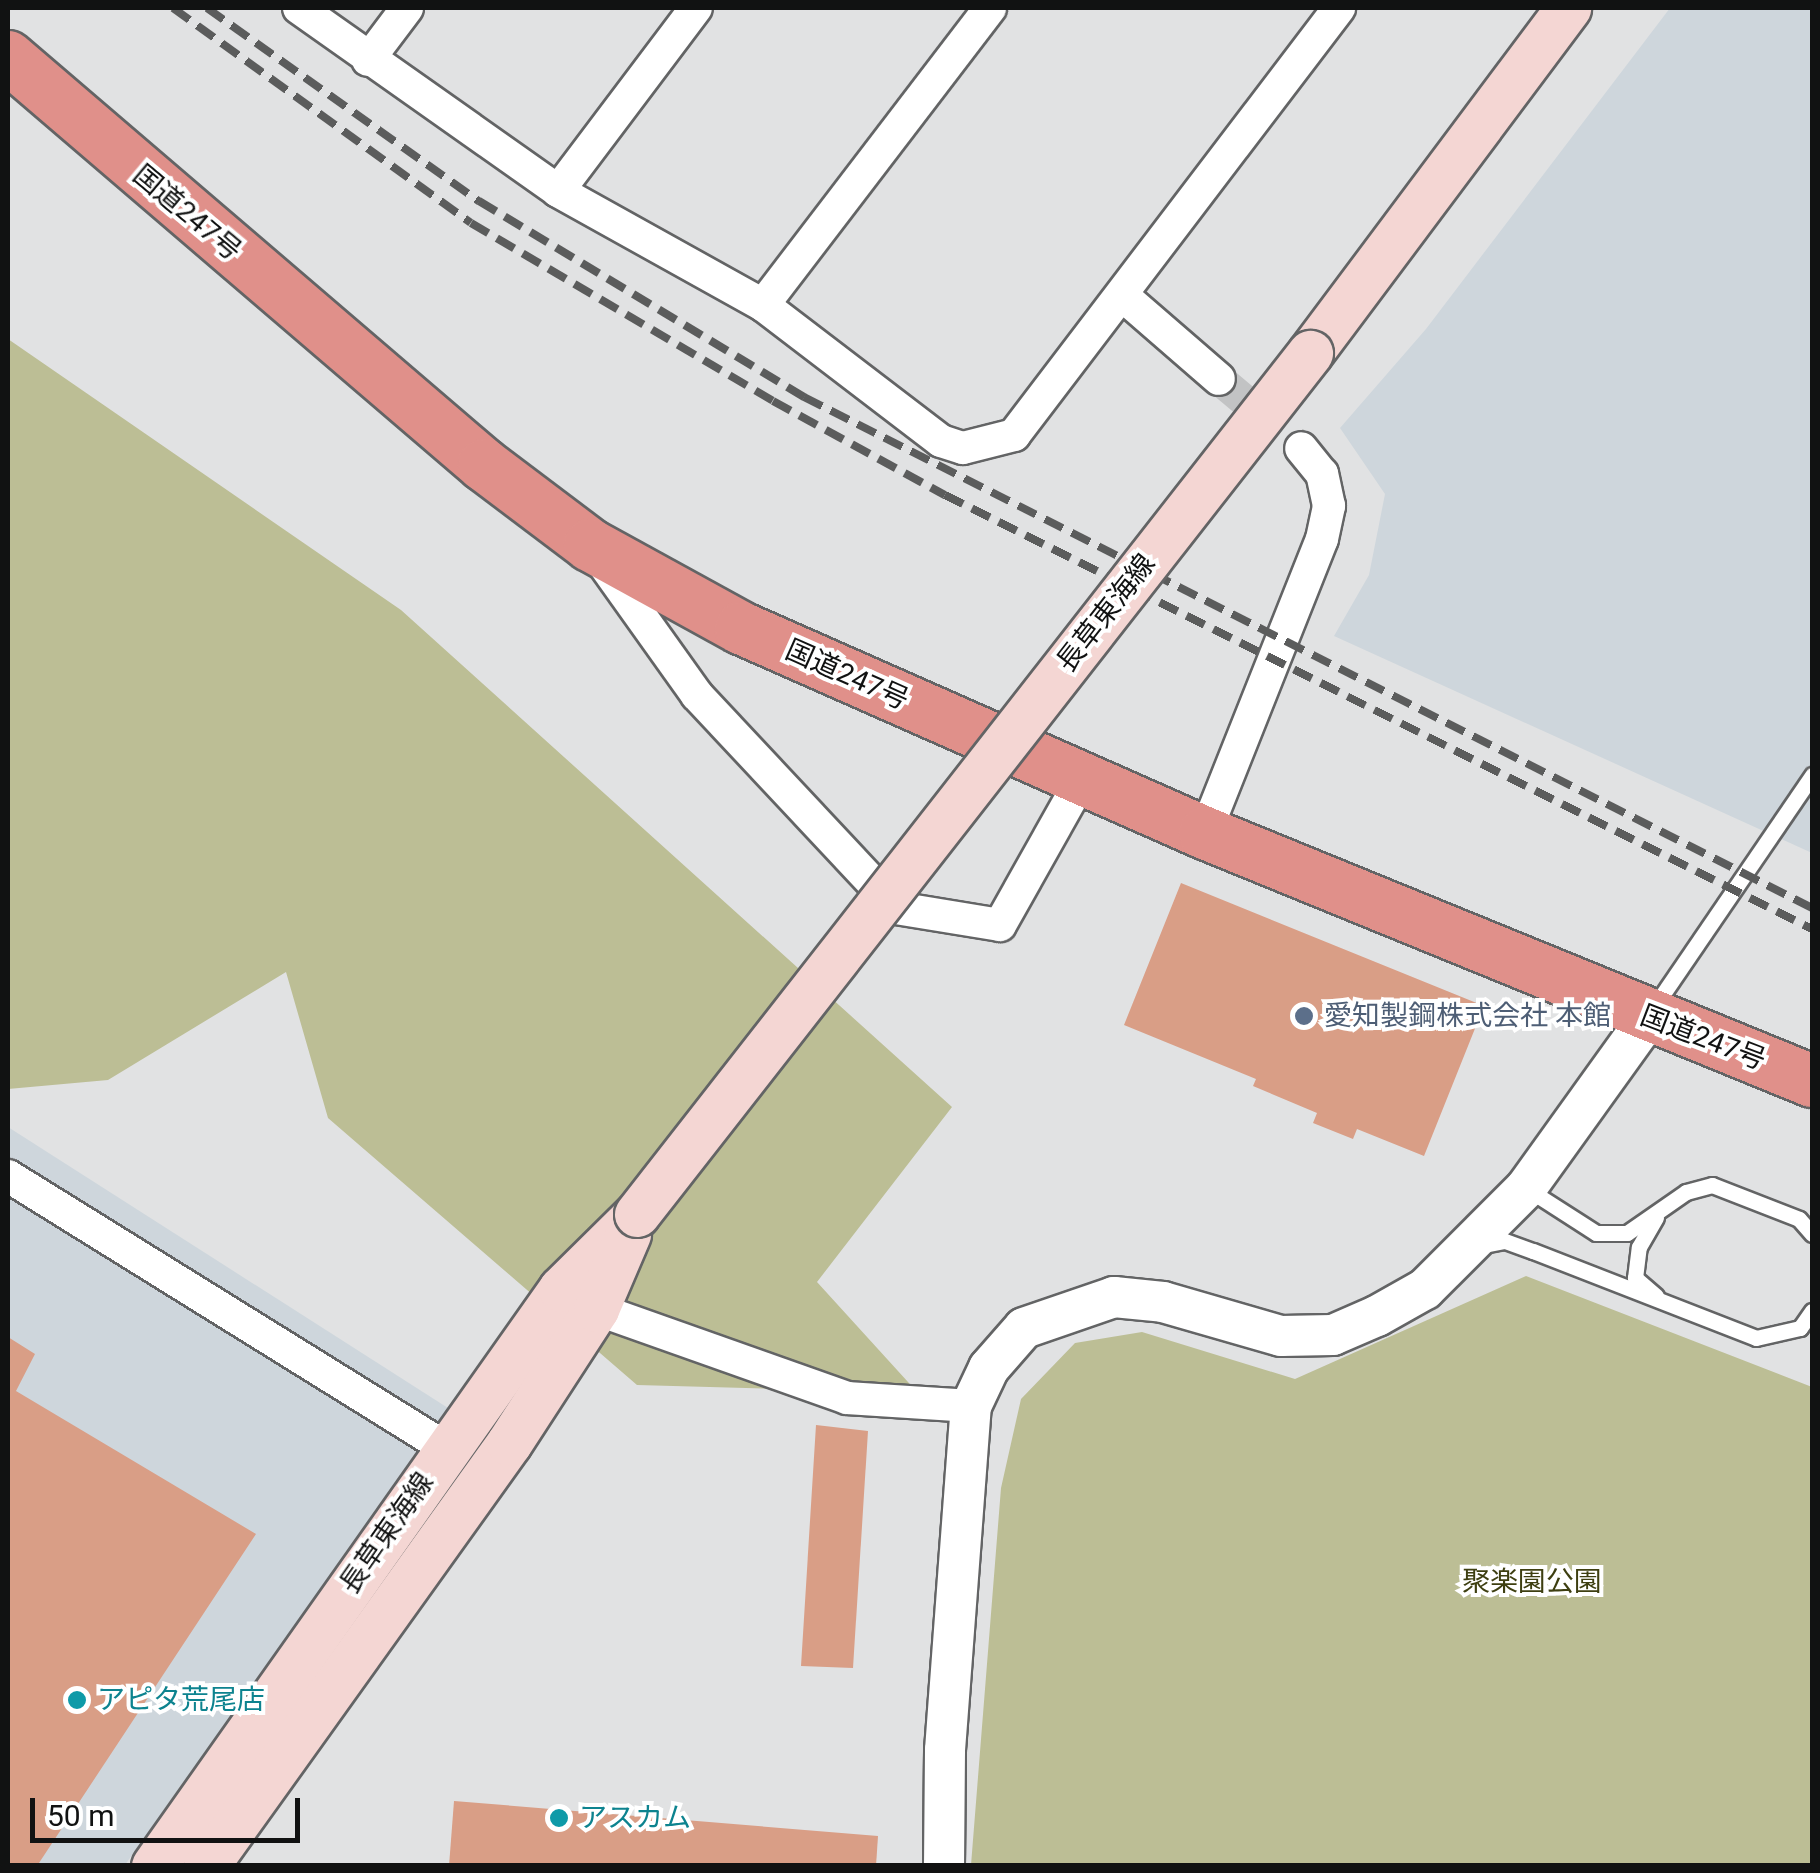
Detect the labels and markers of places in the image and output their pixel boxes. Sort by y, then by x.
place label: 愛知製鋼株式会社 本館 [1324,999,1611,1033]
marker: 愛知製鋼株式会社 本館 [1293,1005,1315,1027]
place label: アピタ荒尾店 [97,1683,265,1717]
marker: アピタ荒尾店 [66,1689,88,1711]
place label: アスカム [579,1801,691,1835]
marker: アスカム [548,1807,570,1829]

